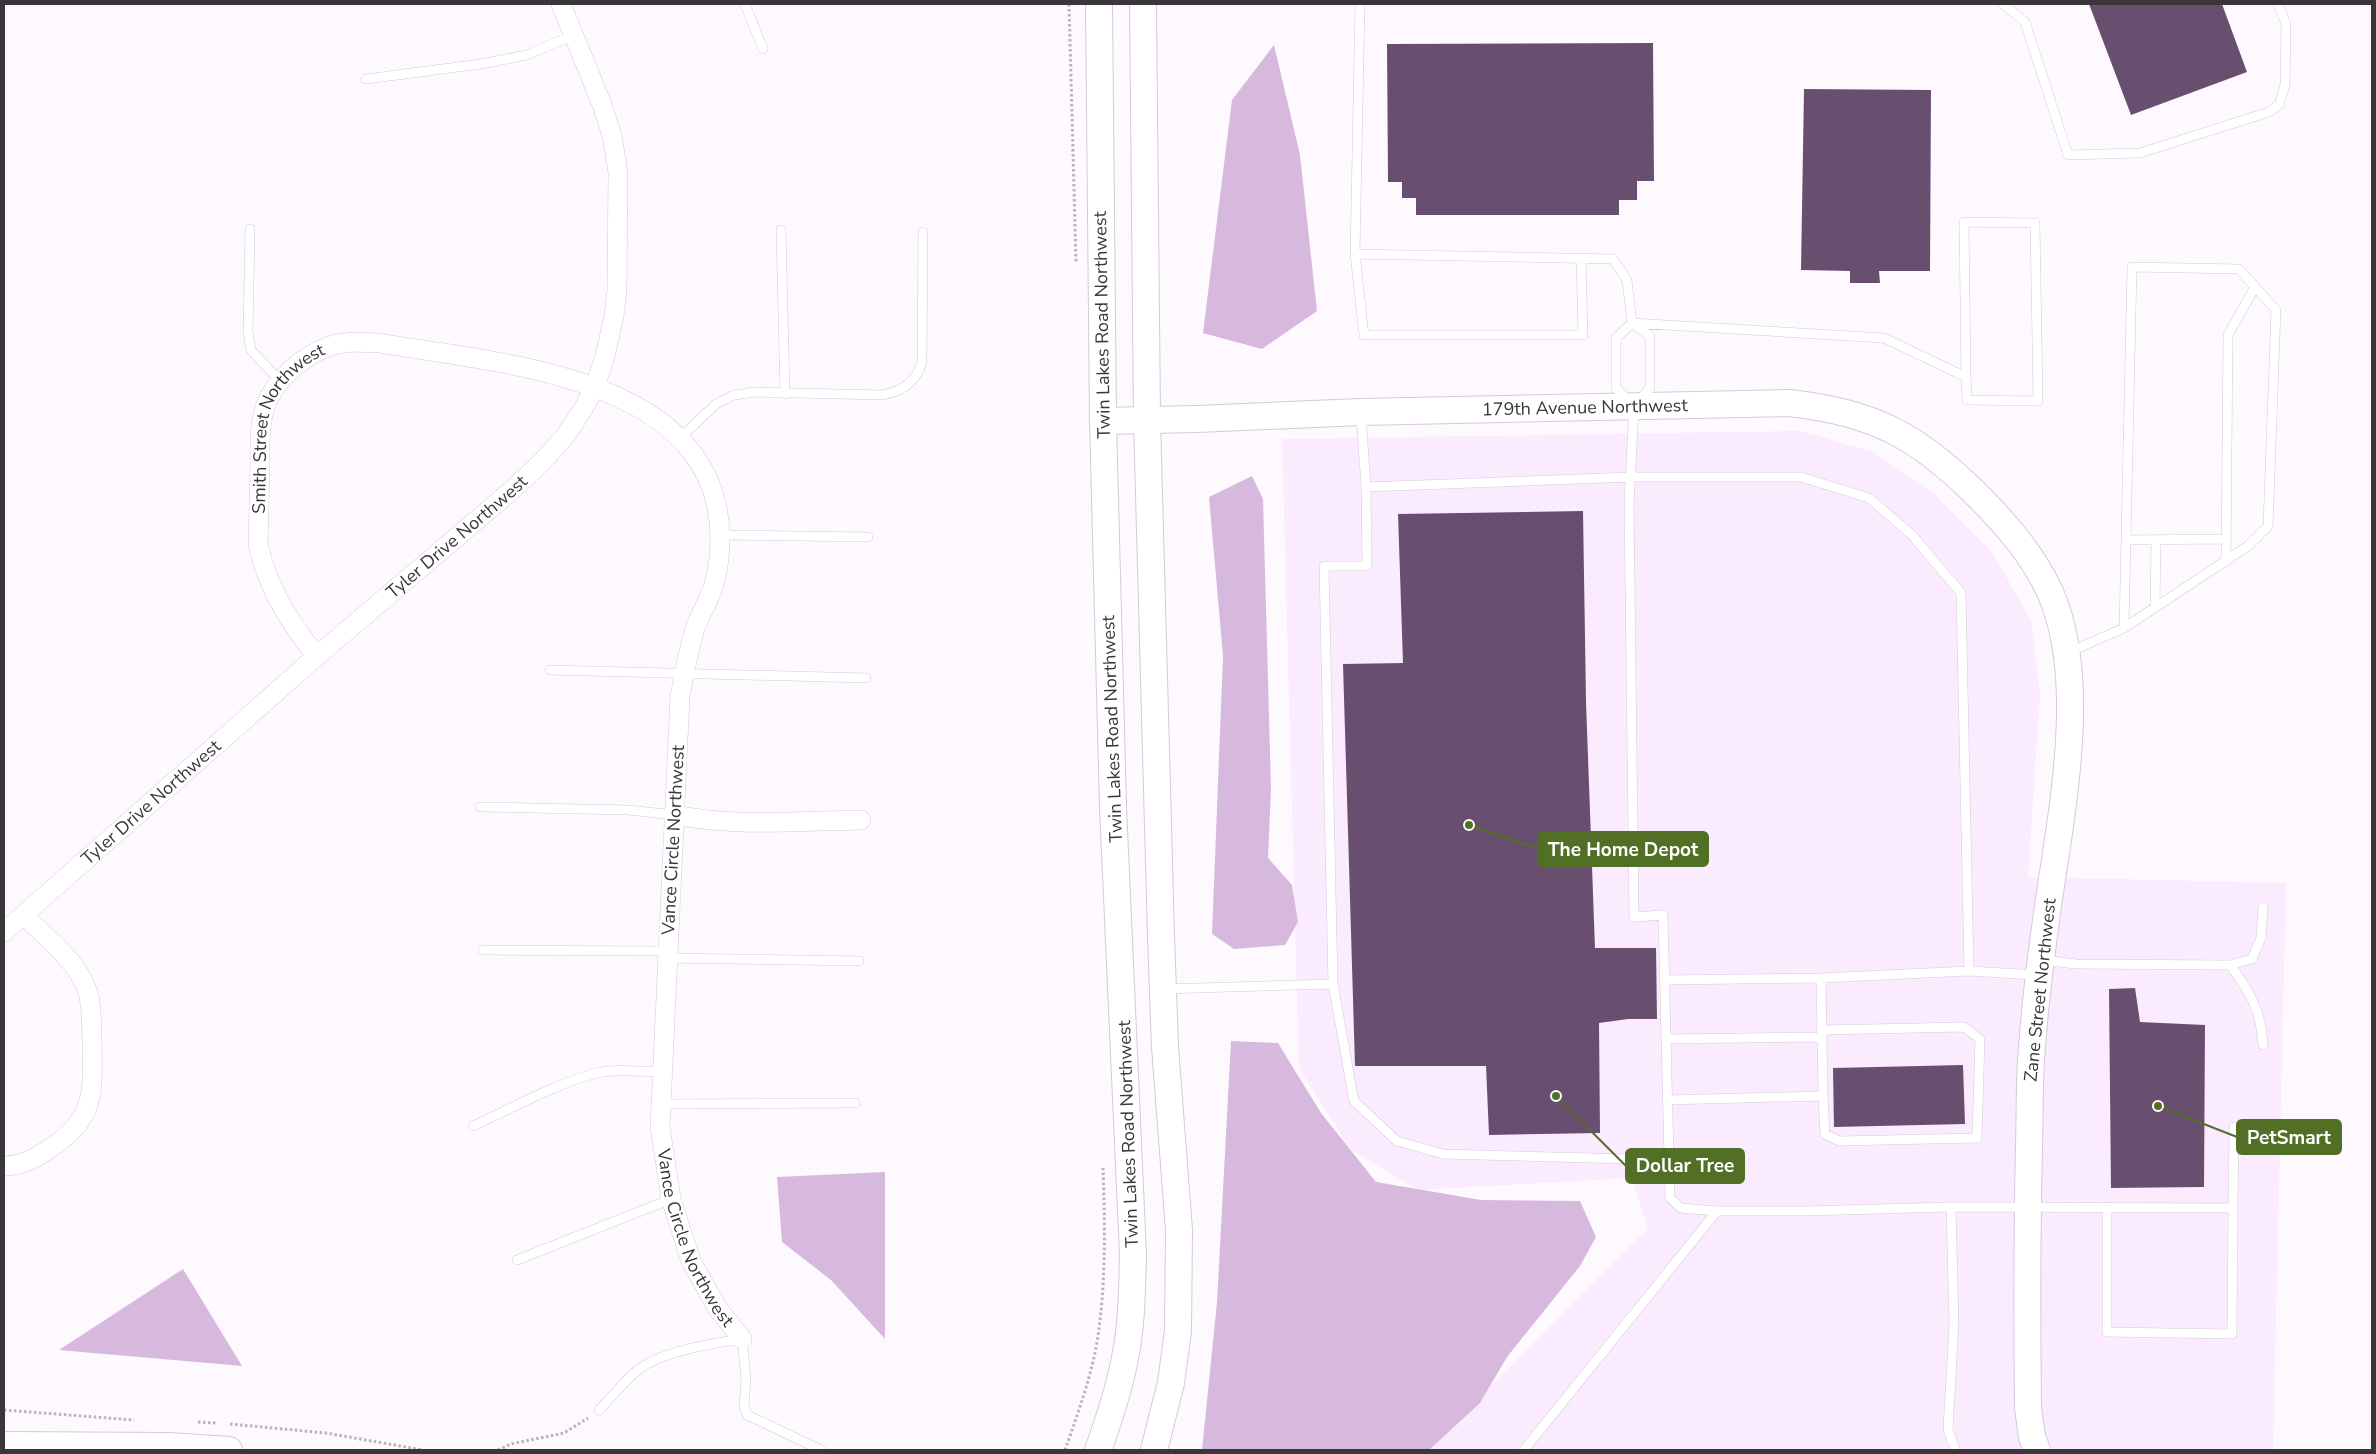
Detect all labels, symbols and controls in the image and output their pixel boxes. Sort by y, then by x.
street label: Twin Lakes Road Northwest [1088,210,1116,439]
street label: Smith Street Northwest [247,337,329,514]
street label: 179th Avenue Northwest [1482,393,1689,421]
street label: Tyler Drive Northwest [381,469,533,604]
street label: Twin Lakes Road Northwest [1096,614,1128,843]
street label: Tyler Drive Northwest [76,734,226,870]
street label: Vance Circle Northwest [656,744,690,937]
callout: The Home Depot [1538,832,1708,866]
text: The Home Depot [1548,837,1699,863]
street label: Zane Street Northwest [2018,896,2062,1083]
street label: Twin Lakes Road Northwest [1112,1019,1144,1248]
callout: PetSmart [2237,1120,2341,1154]
text: PetSmart [2247,1125,2332,1151]
street label: Vance Circle Northwest [651,1146,740,1332]
callout: Dollar Tree [1626,1149,1744,1183]
text: Dollar Tree [1636,1153,1734,1179]

